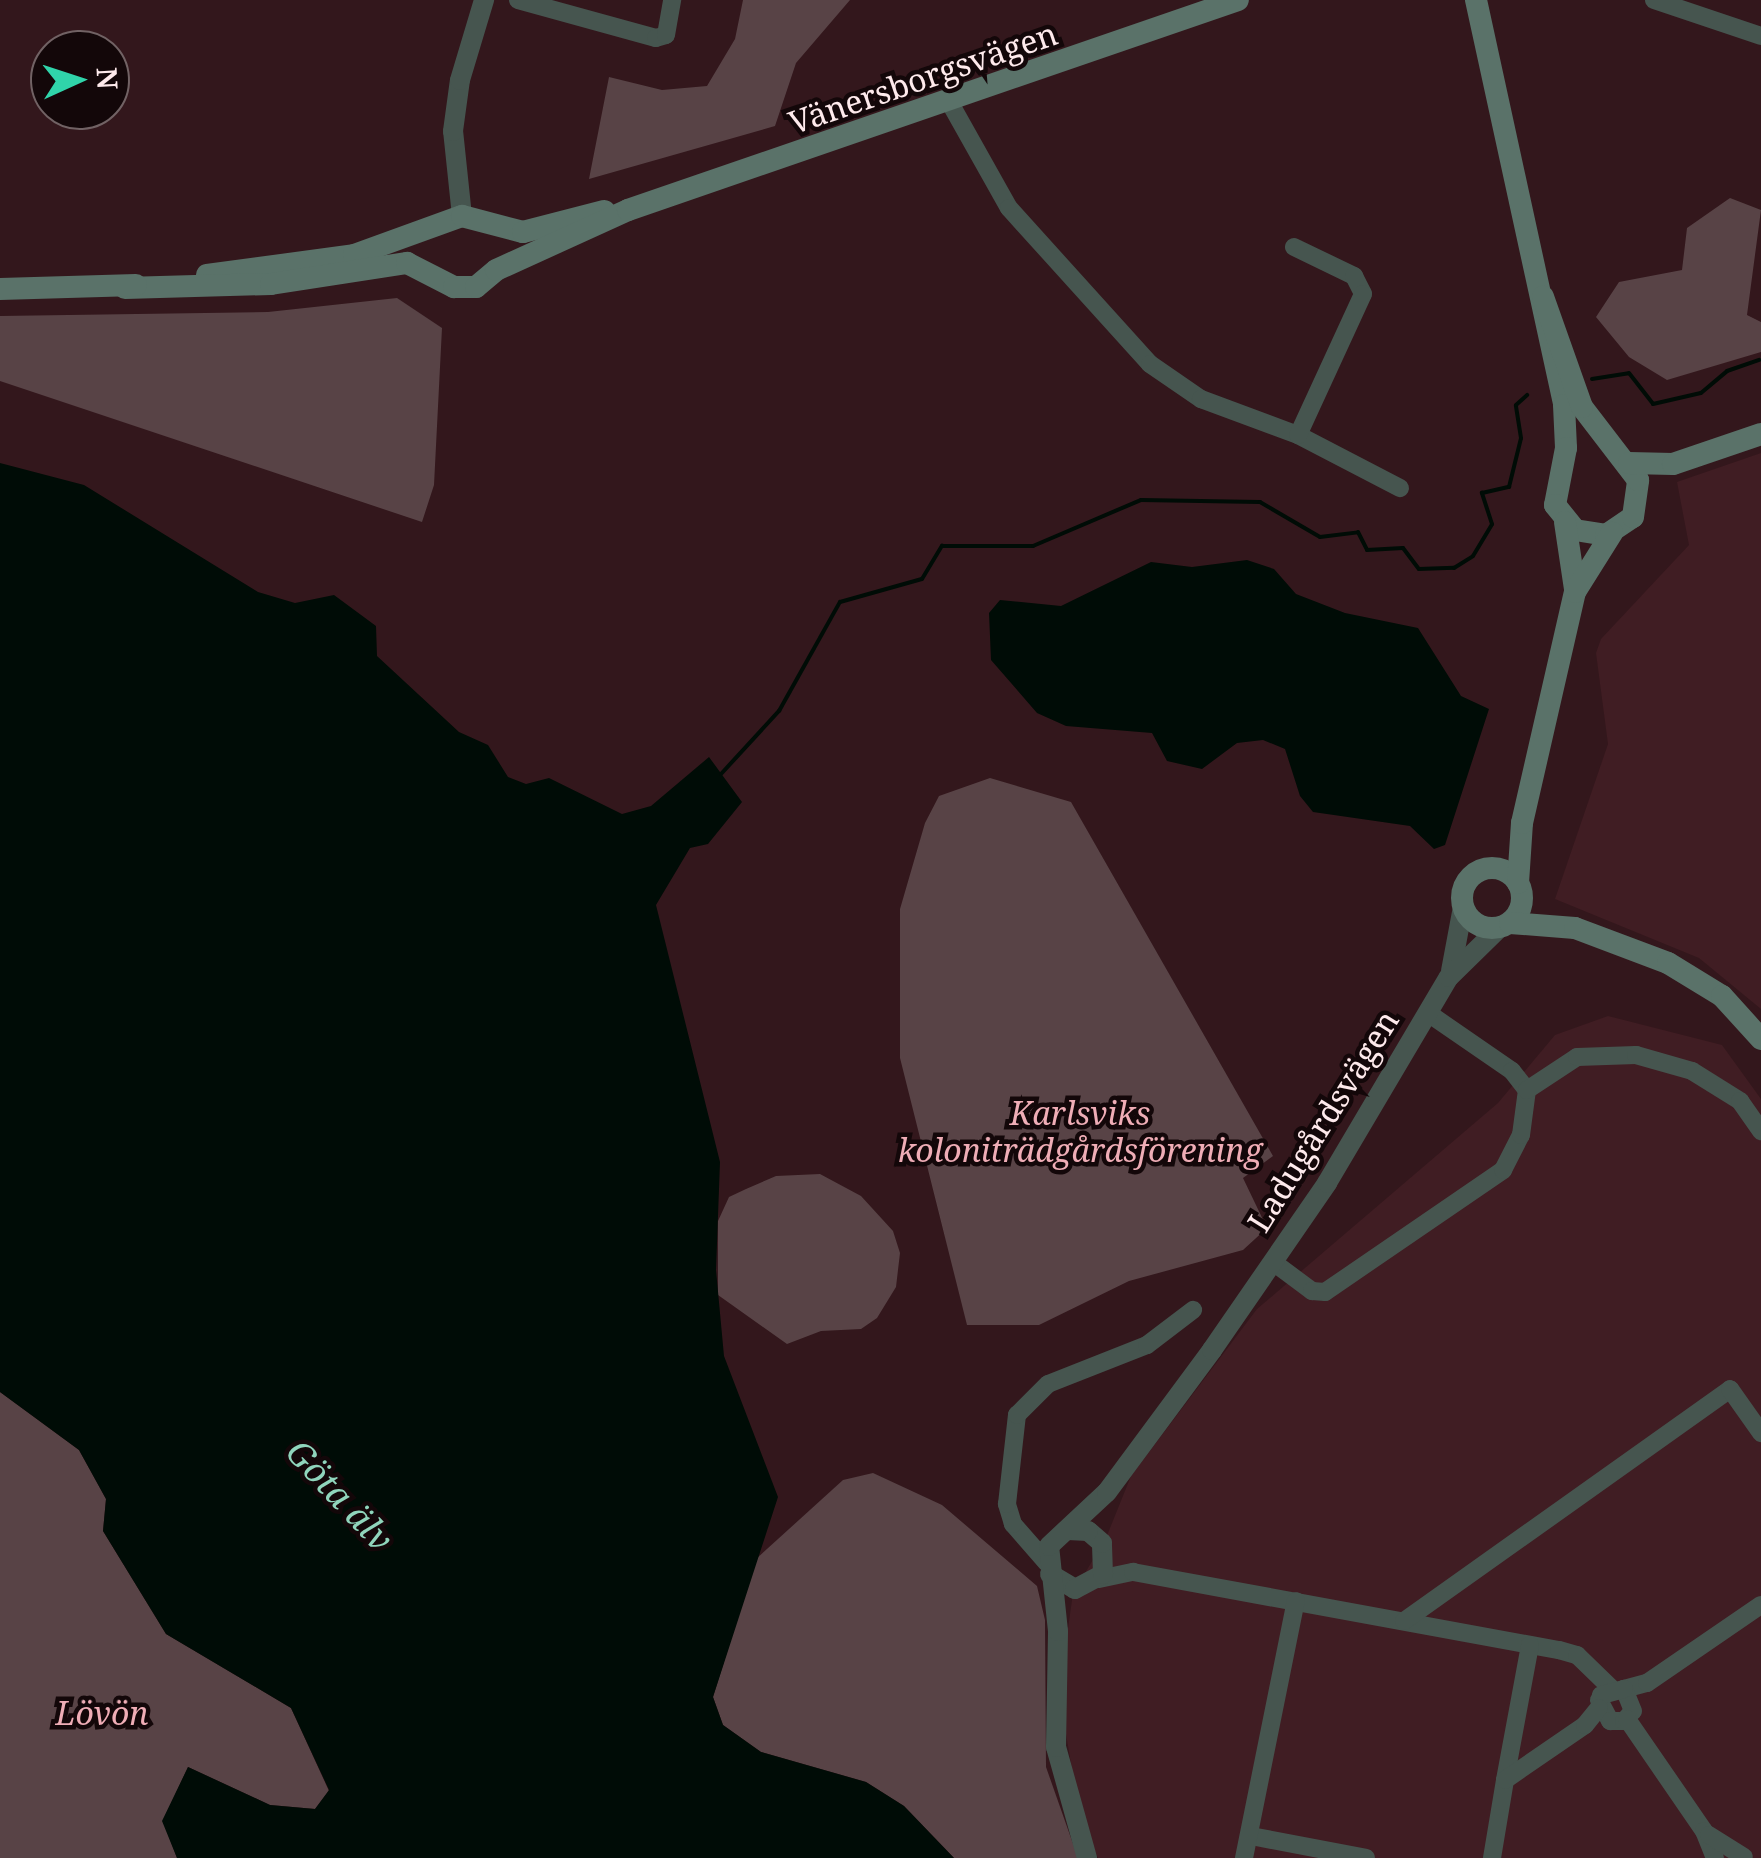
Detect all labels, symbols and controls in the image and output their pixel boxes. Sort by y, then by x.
street label: Vänersborgsvägen [784,14,1062,142]
north arrow [30,30,130,130]
text: N [88,67,128,91]
street label: Ladugårdsvägen [1239,1003,1407,1239]
park label: Karlsviks koloniträdgårdsförening [898,1095,1262,1170]
water label: Göta älv [278,1431,402,1559]
park label: Lövön [55,1694,149,1732]

